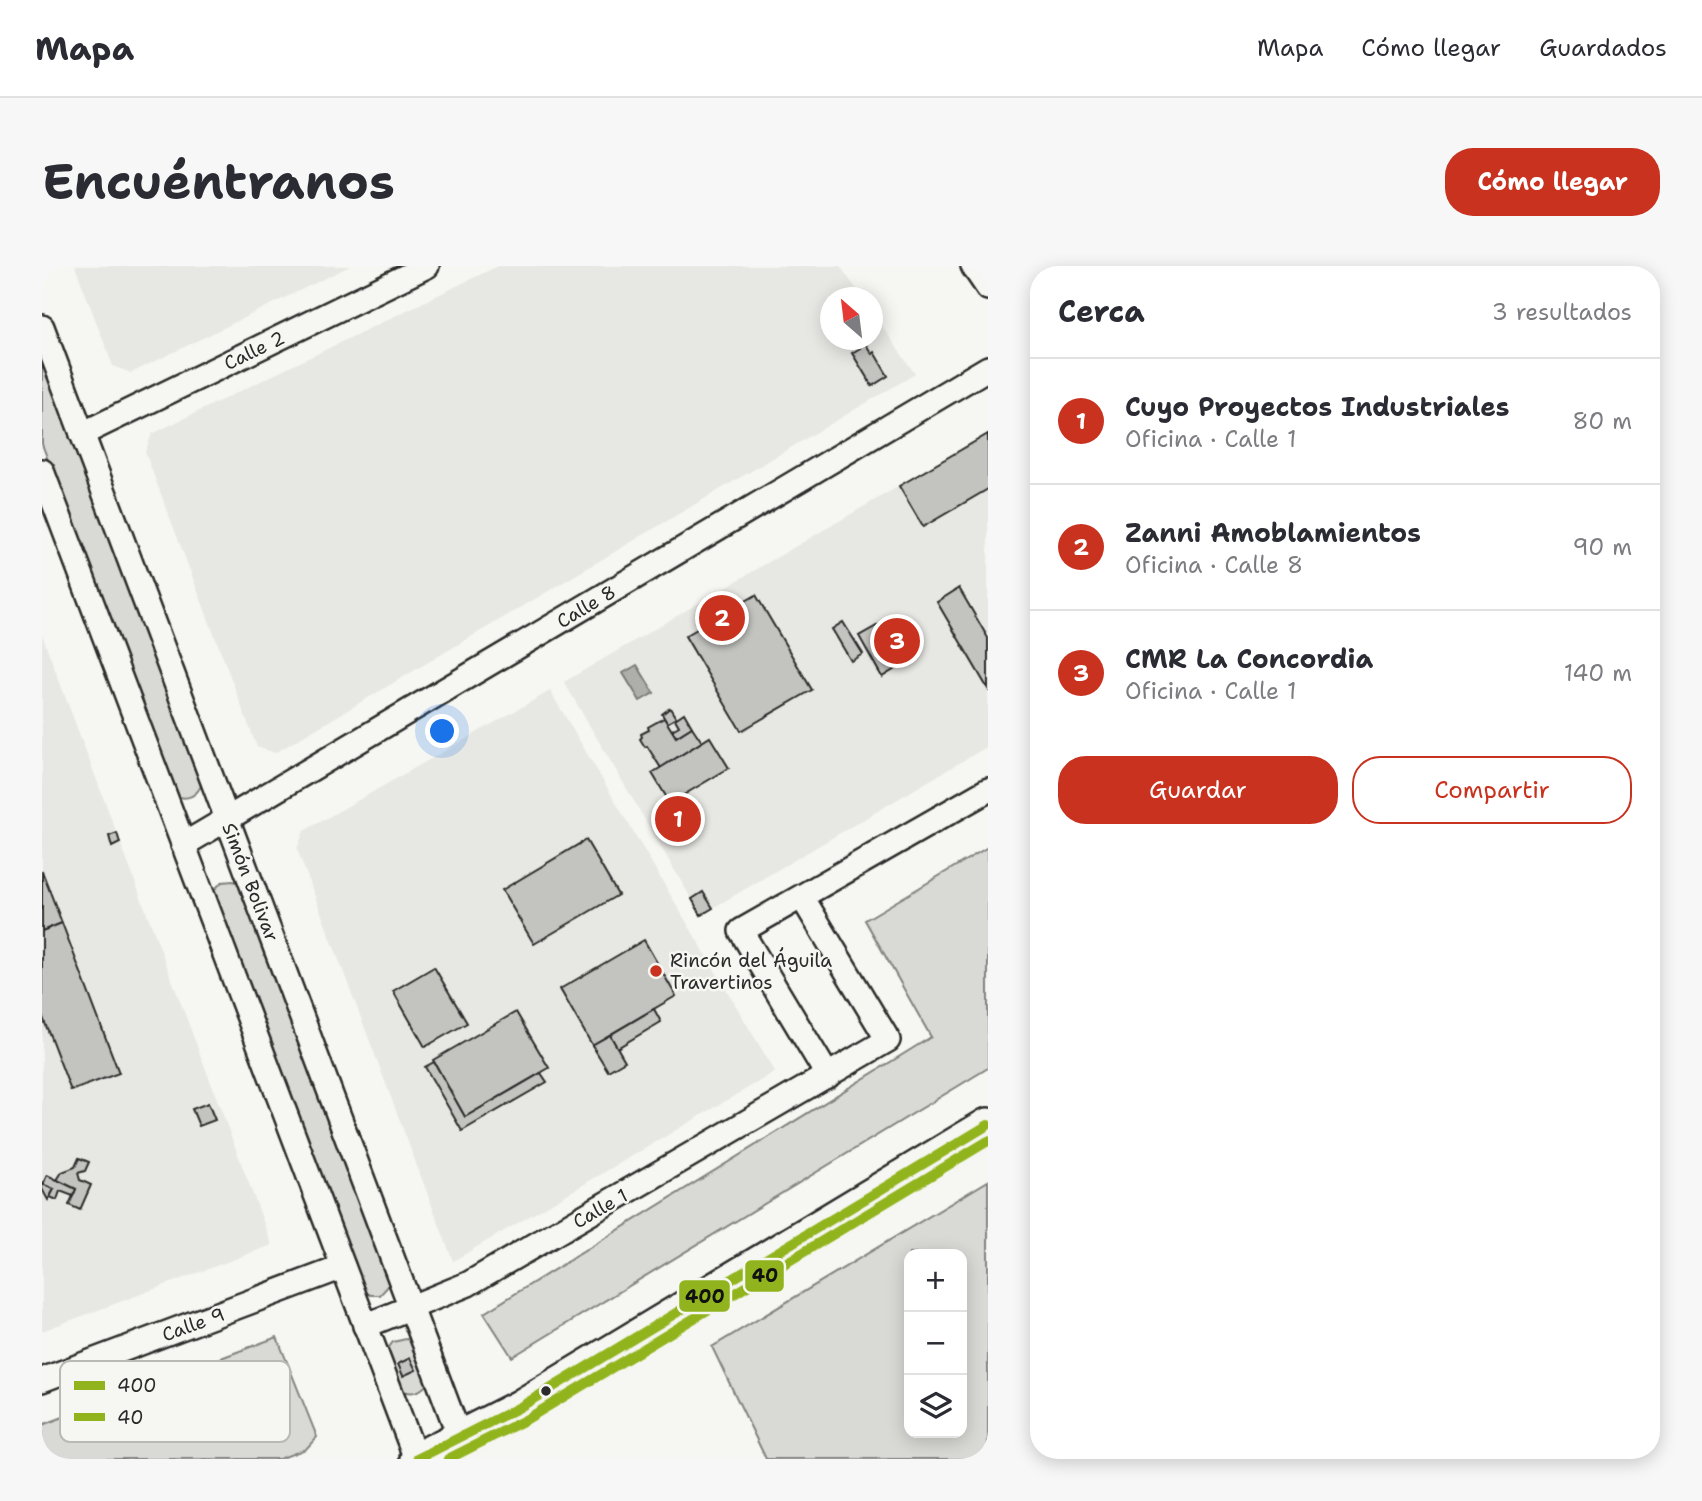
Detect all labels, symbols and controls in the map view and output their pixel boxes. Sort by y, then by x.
text: Mapa [35,26,134,71]
text: Mapa [1257,32,1323,64]
text: Cómo llegar [1361,32,1501,64]
text: Guardados [1539,32,1667,64]
button: Cómo llegar [1445,148,1660,216]
text: Encuéntranos [42,149,395,215]
north arrow [820,287,883,350]
text: Cerca [1058,291,1145,332]
text: 3 resultados [1492,297,1632,327]
street label: Calle 2 [220,325,289,376]
text: Cuyo Proyectos Industriales [1125,389,1510,424]
text: 1 [1076,406,1086,436]
text: 80 m [1573,406,1632,436]
text: Oficina · Calle 1 [1125,424,1297,454]
text: Zanni Amoblamientos [1125,515,1421,550]
text: 2 [1073,532,1089,562]
text: 90 m [1572,532,1632,562]
text: Oficina · Calle 8 [1125,550,1303,580]
street label: Calle 8 [552,579,621,634]
pin: 2 [699,592,745,644]
pin: 3 [874,615,920,667]
text: CMR La Concordia [1125,641,1373,676]
text: 3 [1073,658,1089,688]
text: 140 m [1564,658,1632,688]
text: Oficina · Calle 1 [1125,676,1297,706]
your location [425,714,459,748]
button: Guardar [1058,756,1338,824]
button: Compartir [1352,756,1632,824]
pin: 1 [655,793,701,845]
street label: Simón Bolivar [216,819,285,945]
place label: Rincón del Águila Travertinos [670,947,832,995]
marker: Rincón del Águila Travertinos [648,963,664,979]
street label: Calle 1 [568,1183,632,1234]
map controls [904,1249,967,1438]
button: + [904,1249,967,1312]
line badge: 40 [744,1259,785,1293]
text: 40 [752,1263,778,1288]
line badge: 400 [678,1279,731,1313]
text: 400 [685,1284,725,1309]
street label: Calle 9 [158,1302,228,1347]
button: − [904,1312,967,1375]
legend [60,1361,290,1442]
text: 400 [117,1373,157,1398]
button: layers [904,1375,967,1438]
unlabelled marker [539,1384,553,1398]
text: 40 [117,1405,143,1430]

